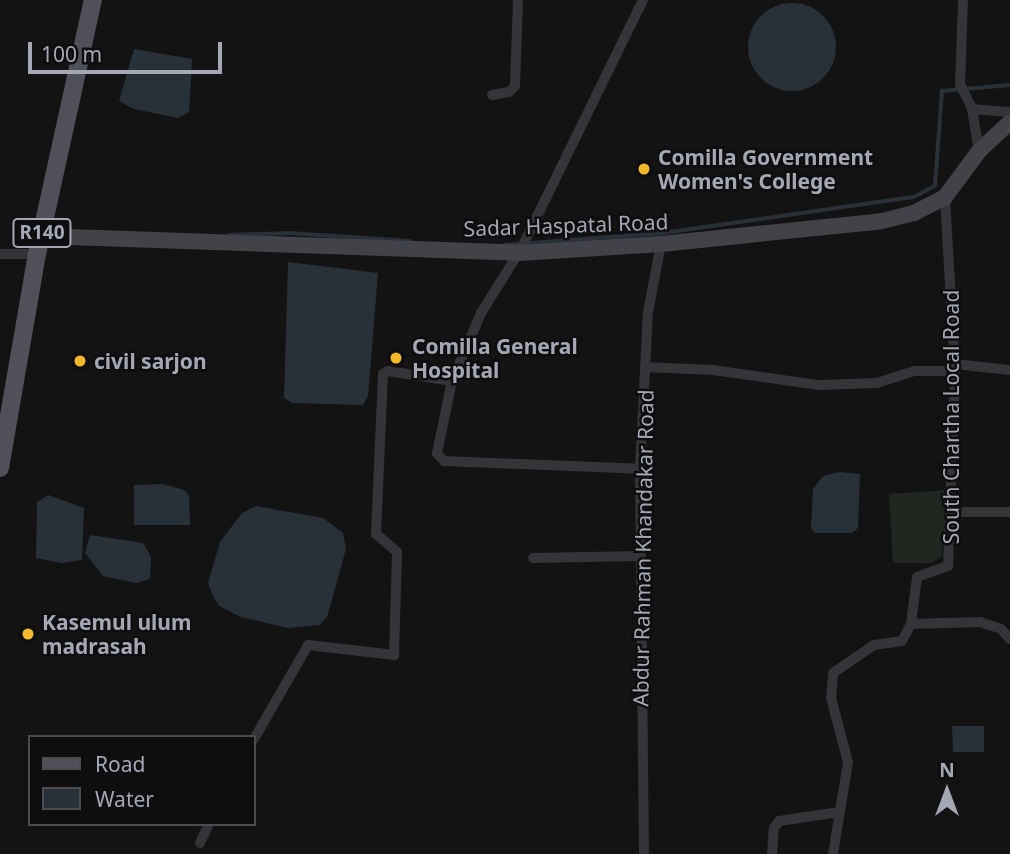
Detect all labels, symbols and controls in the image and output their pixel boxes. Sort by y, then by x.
scale bar [32,28,226,72]
text: 100 m [41,40,102,68]
place label: Comilla Government Women's College [658,144,873,194]
marker: Comilla Government Women's College [636,161,652,177]
street label: Sadar Haspatal Road [463,209,669,241]
road number: R140 [12,218,72,248]
street label: South Chartha Local Road [938,290,964,544]
place label: Comilla General Hospital [412,333,578,383]
place label: civil sarjon [94,348,207,374]
marker: Comilla General Hospital [386,348,406,368]
marker: civil sarjon [72,353,88,369]
street label: Abdur Rahman Khandakar Road [628,389,658,707]
place label: Kasemul ulum madrasah [42,609,191,659]
marker: Kasemul ulum madrasah [20,626,36,642]
legend [28,735,256,826]
text: Road [95,750,145,778]
north arrow [912,756,982,826]
text: N [939,757,955,783]
text: Water [95,785,154,813]

